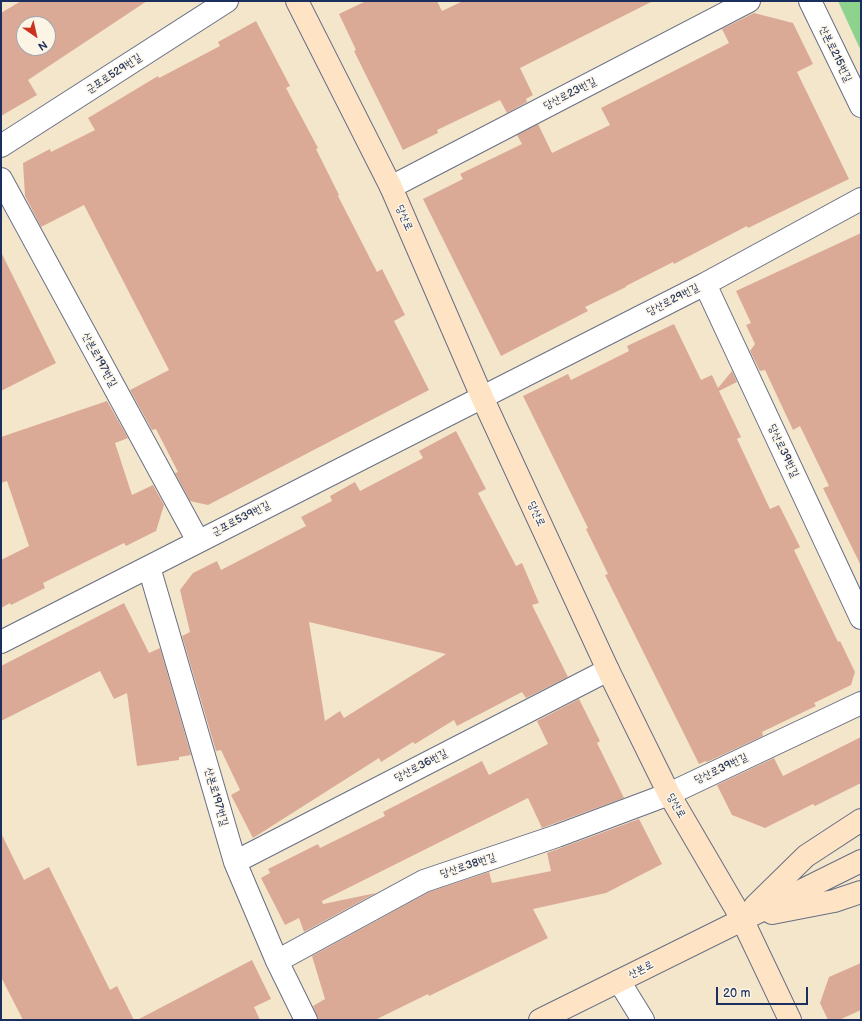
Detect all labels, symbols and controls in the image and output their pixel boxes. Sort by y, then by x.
north arrow [16,16,56,56]
street label: 산본로215번길 [816,24,854,84]
text: N [35,38,49,53]
street label: 군포로529번길 [84,51,144,97]
street label: 당산로23번길 [541,75,599,113]
street label: 당산로 [393,203,415,233]
street label: 당산로29번길 [645,281,701,319]
street label: 산본로197번길 [79,330,119,390]
street label: 당산로39번길 [765,422,801,480]
street label: 군포로539번길 [210,499,272,539]
street label: 당산로 [524,499,548,529]
street label: 당산로36번길 [392,747,450,785]
street label: 당산로39번길 [692,751,750,787]
street label: 산본로197번길 [201,766,231,828]
street label: 당산로 [664,791,688,821]
street label: 당산로38번길 [439,851,497,881]
street label: 산본로 [626,958,656,982]
scale bar [718,979,810,1005]
text: 20 m [723,986,750,1001]

